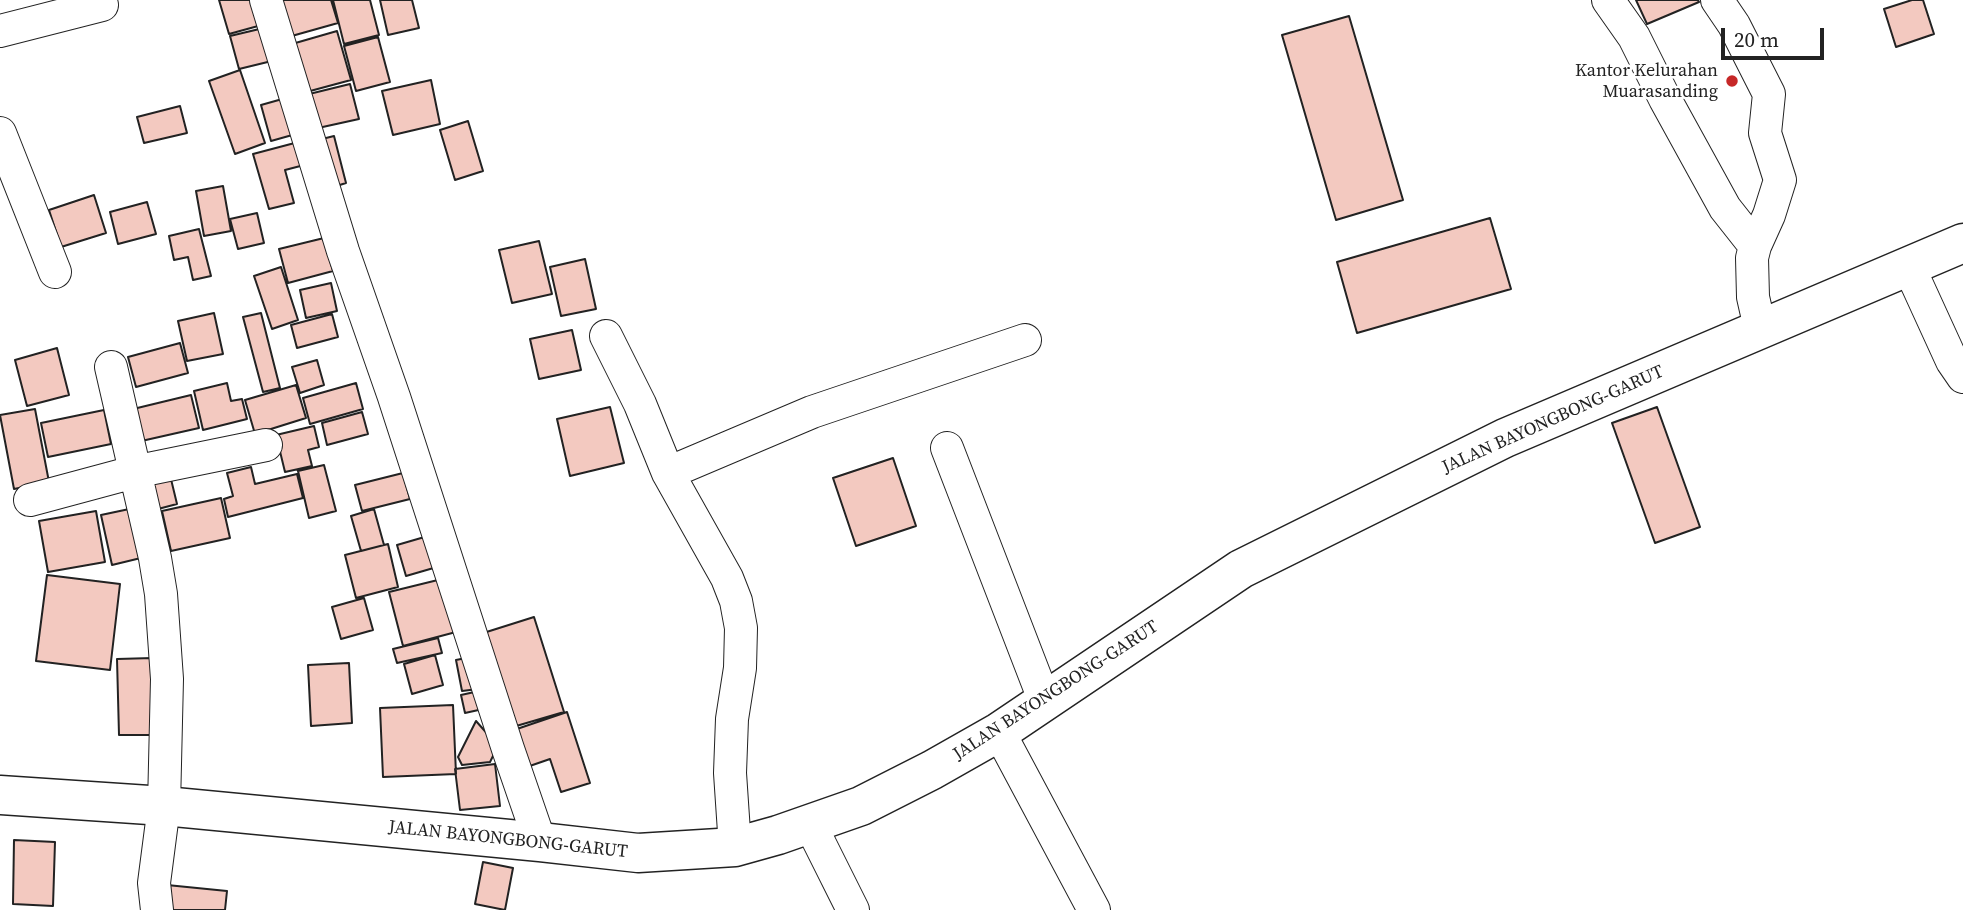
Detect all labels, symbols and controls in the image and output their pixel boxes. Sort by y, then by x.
scale bar [1725,14,1828,58]
text: 20 m [1734,25,1779,54]
place label: Kantor Kelurahan Muarasanding [1575,60,1718,102]
marker: Kantor Kelurahan Muarasanding [1724,73,1740,89]
street label: JALAN BAYONGBONG-GARUT [1439,361,1667,479]
street label: JALAN BAYONGBONG-GARUT [949,617,1163,765]
street label: JALAN BAYONGBONG-GARUT [387,817,629,863]

